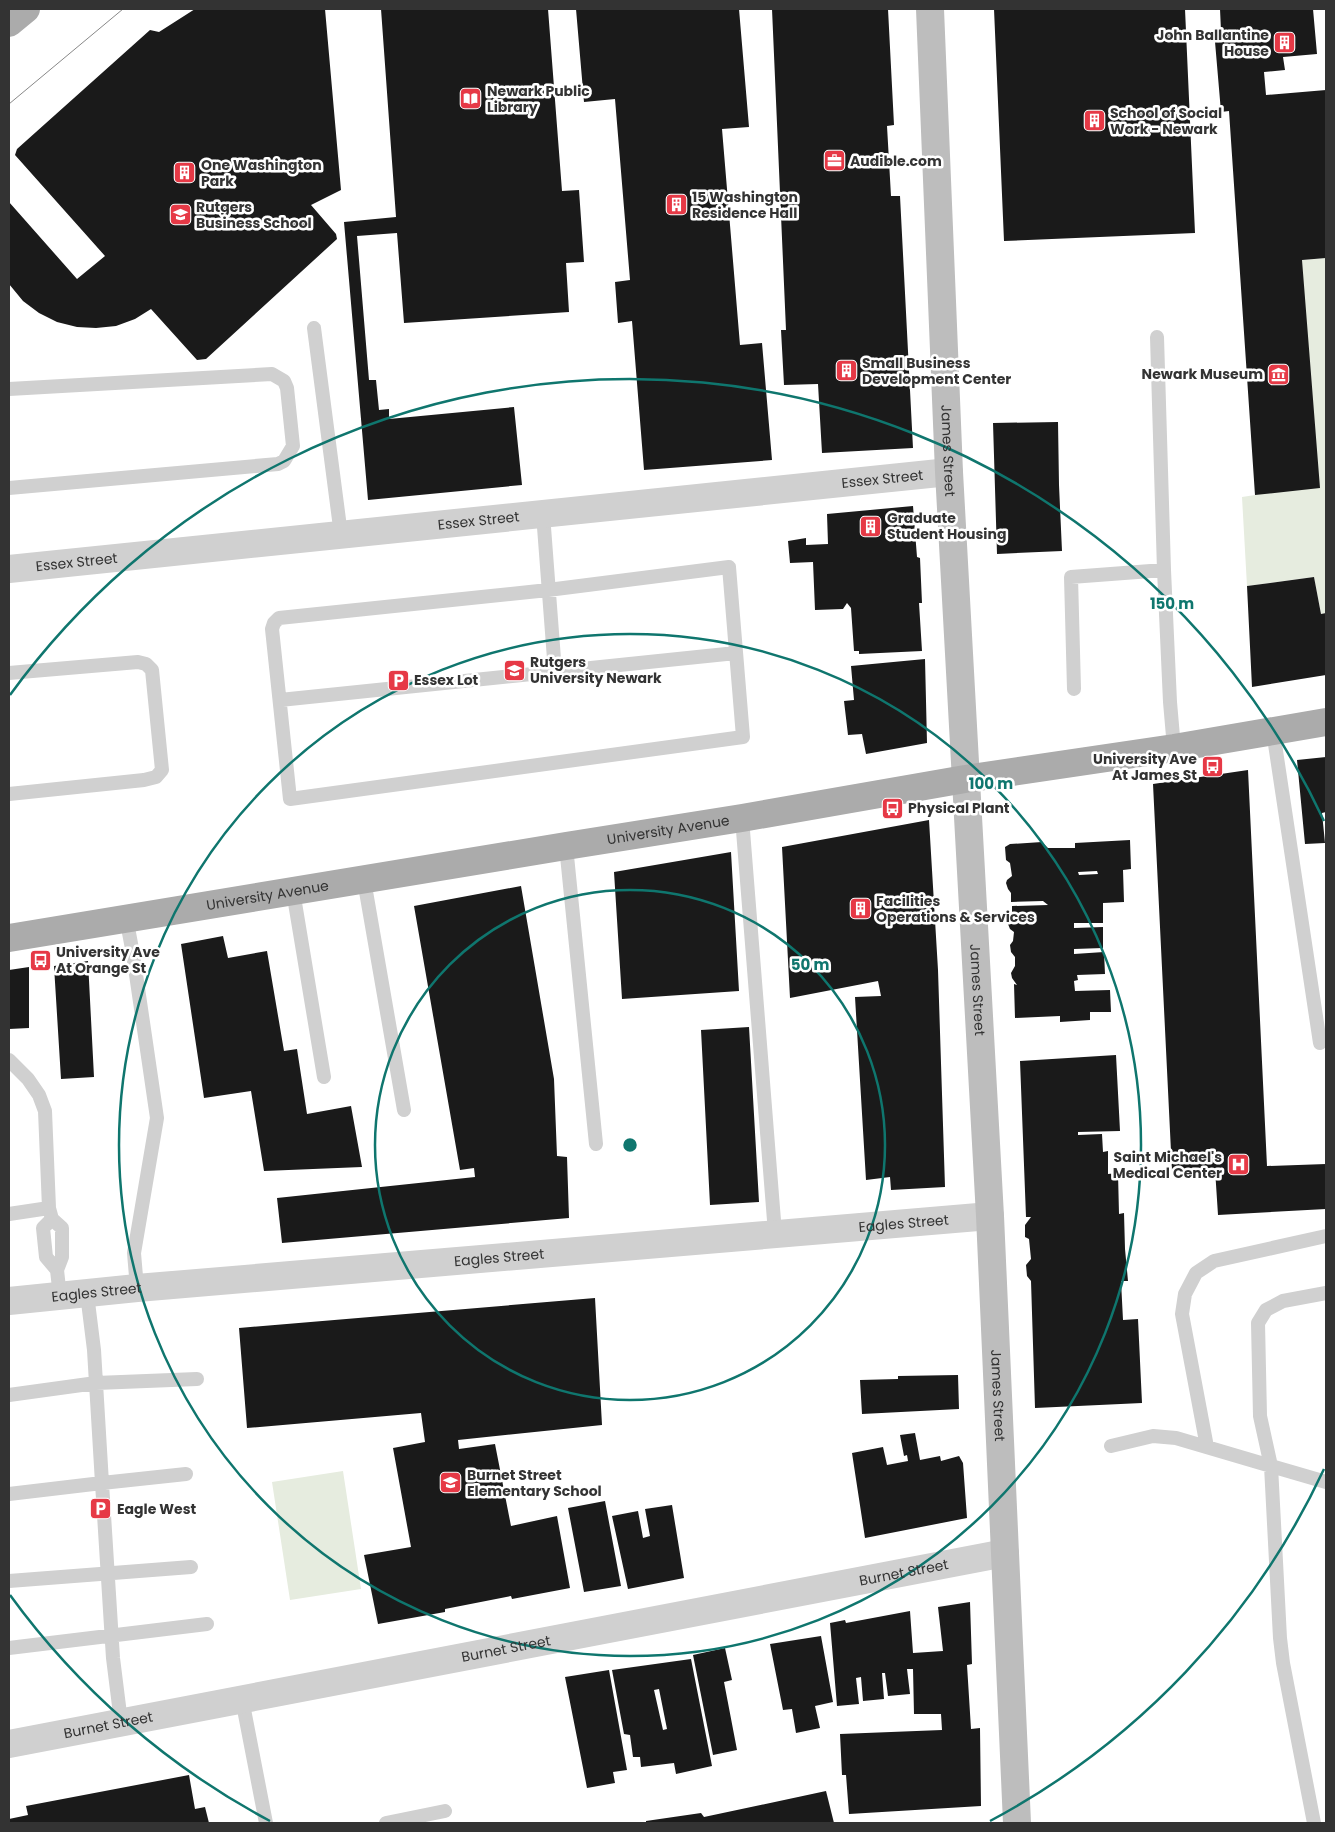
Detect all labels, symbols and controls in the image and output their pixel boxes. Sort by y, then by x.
place label: John Ballantine House [1156,25,1269,61]
building icon: John Ballantine House [1273,31,1297,55]
place label: Newark Public Library [487,81,590,117]
library icon: Newark Public Library [459,87,483,111]
place label: School of Social Work - Newark [1110,103,1222,139]
building icon: School of Social Work - Newark [1082,109,1106,133]
office icon: Audible.com [822,149,846,173]
place label: Audible.com [850,151,942,171]
place label: One Washington Park [201,155,322,191]
building icon: One Washington Park [173,161,197,185]
place label: 15 Washington Residence Hall [692,187,798,223]
building icon: 15 Washington Residence Hall [664,193,688,217]
place label: Rutgers Business School [196,197,312,233]
school or university icon: Rutgers Business School [168,203,192,227]
place label: Small Business Development Center [862,353,1011,389]
building icon: Small Business Development Center [834,359,858,383]
museum icon: Newark Museum [1267,362,1291,386]
place label: Newark Museum [1142,364,1263,384]
street label: James Street [936,404,960,497]
street label: Essex Street [841,465,924,493]
street label: Essex Street [437,506,520,535]
place label: Graduate Student Housing [887,508,1006,544]
building icon: Graduate Student Housing [859,514,883,538]
street label: Essex Street [35,548,118,576]
text: 150 m [1150,593,1194,614]
place label: Rutgers University Newark [530,652,662,688]
school or university icon: Rutgers University Newark [502,658,526,682]
parking icon: Essex Lot [386,668,410,692]
place label: Essex Lot [414,670,479,690]
place label: University Ave At James St [1093,749,1197,785]
bus stop icon: University Ave At James St [1201,755,1225,779]
text: 100 m [969,773,1013,794]
bus stop icon: Physical Plant [880,796,904,820]
place label: Physical Plant [908,798,1010,818]
street label: University Avenue [605,810,731,849]
street label: University Avenue [205,875,330,915]
place label: Facilities Operations & Services [876,891,1035,927]
building icon: Facilities Operations & Services [848,897,872,921]
place label: University Ave At Orange St [56,942,160,978]
street label: James Street [965,943,990,1036]
bus stop icon: University Ave At Orange St [28,948,52,972]
text: 50 m [791,954,829,975]
centre of rings [621,1136,639,1154]
place label: Saint Michael's Medical Center [1113,1147,1222,1183]
hospital icon: Saint Michael's Medical Center [1226,1153,1250,1177]
street label: Eagles Street [858,1210,949,1237]
street label: Eagles Street [453,1244,545,1271]
street label: Eagles Street [51,1278,142,1307]
street label: James Street [986,1349,1010,1442]
place label: Burnet Street Elementary School [467,1465,602,1501]
school or university icon: Burnet Street Elementary School [439,1471,463,1495]
parking icon: Eagle West [89,1497,113,1521]
place label: Eagle West [117,1499,196,1519]
street label: Burnet Street [857,1554,950,1591]
street label: Burnet Street [460,1630,552,1667]
street label: Burnet Street [62,1707,154,1743]

